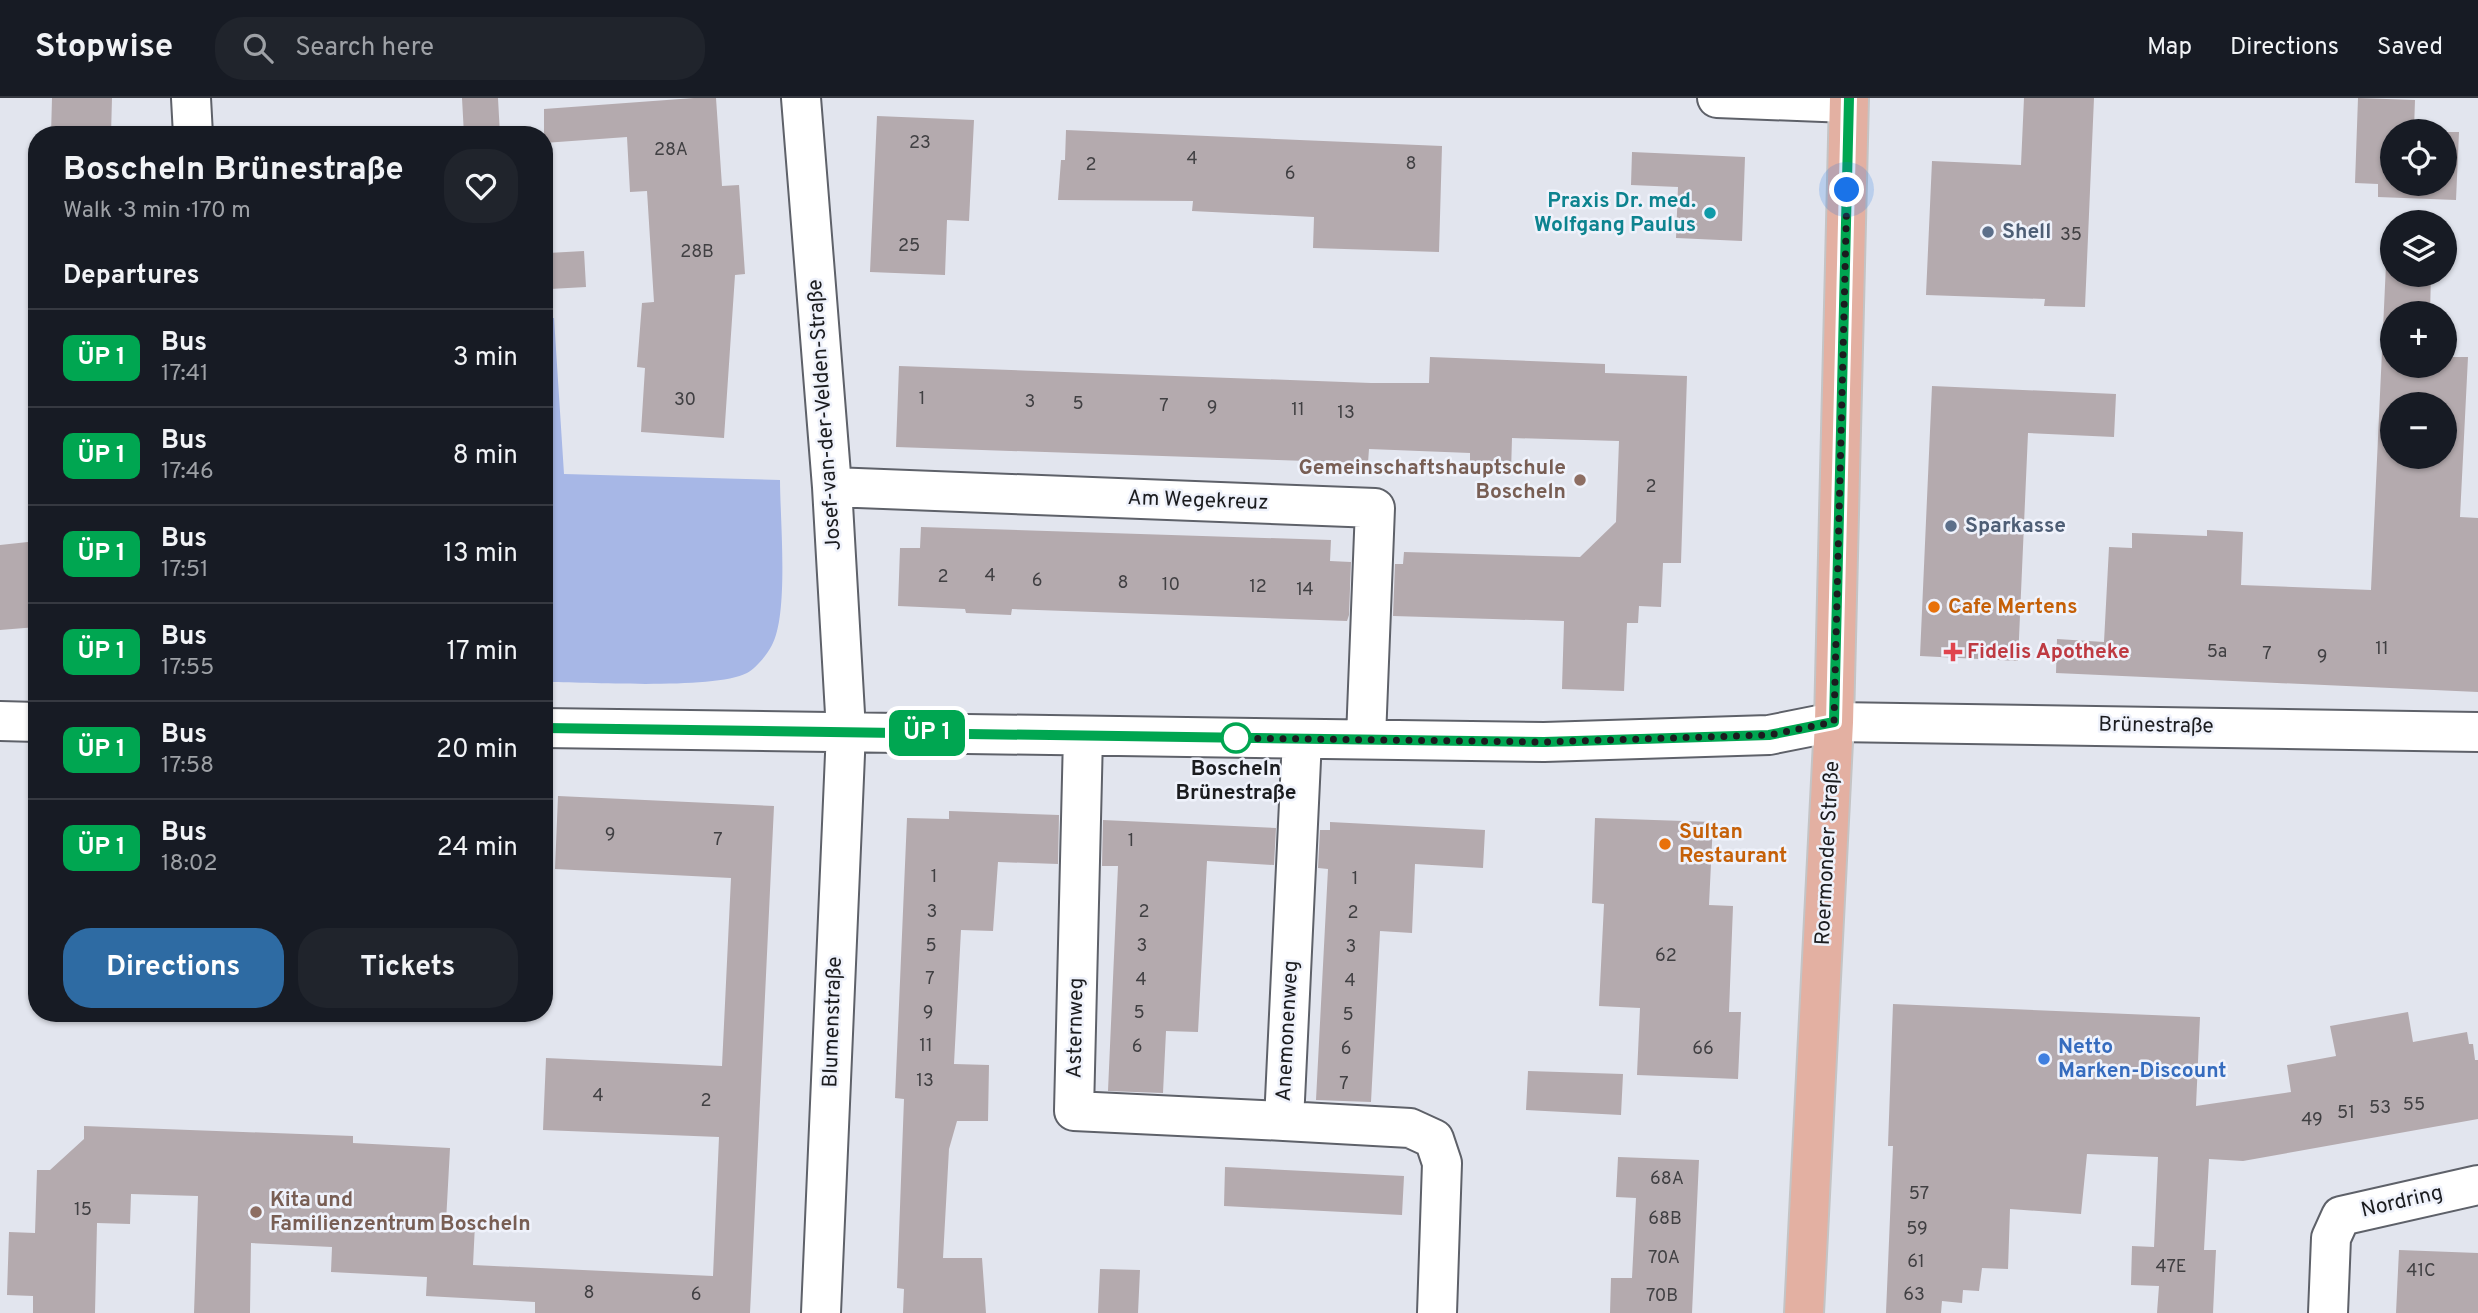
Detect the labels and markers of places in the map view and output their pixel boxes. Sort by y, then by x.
place label: Praxis Dr. med. Wolfgang Paulus [1534,188,1696,239]
marker: Praxis Dr. med. Wolfgang Paulus [1702,205,1718,221]
place label: Shell [2002,219,2051,246]
marker: Shell [1980,224,1996,240]
place label: Gemeinschaftshauptschule Boscheln [1298,455,1566,506]
marker: Gemeinschaftshauptschule Boscheln [1572,472,1588,488]
place label: Sparkasse [1965,513,2066,540]
marker: Sparkasse [1943,518,1959,534]
place label: Cafe Mertens [1948,594,2078,621]
marker: Cafe Mertens [1926,599,1942,615]
place label: Fidelis Apotheke [1967,639,2130,666]
marker: Fidelis Apotheke [1945,644,1961,660]
marker: Boscheln Brünestraße [1221,723,1251,753]
place label: Boscheln Brünestraße [1176,756,1296,807]
place label: Sultan Restaurant [1679,819,1787,870]
marker: Sultan Restaurant [1657,836,1673,852]
place label: Netto Marken-Discount [2058,1034,2227,1085]
marker: Netto Marken-Discount [2036,1051,2052,1067]
place label: Kita und Familienzentrum Boscheln [270,1187,531,1238]
marker: Kita und Familienzentrum Boscheln [248,1204,264,1220]

